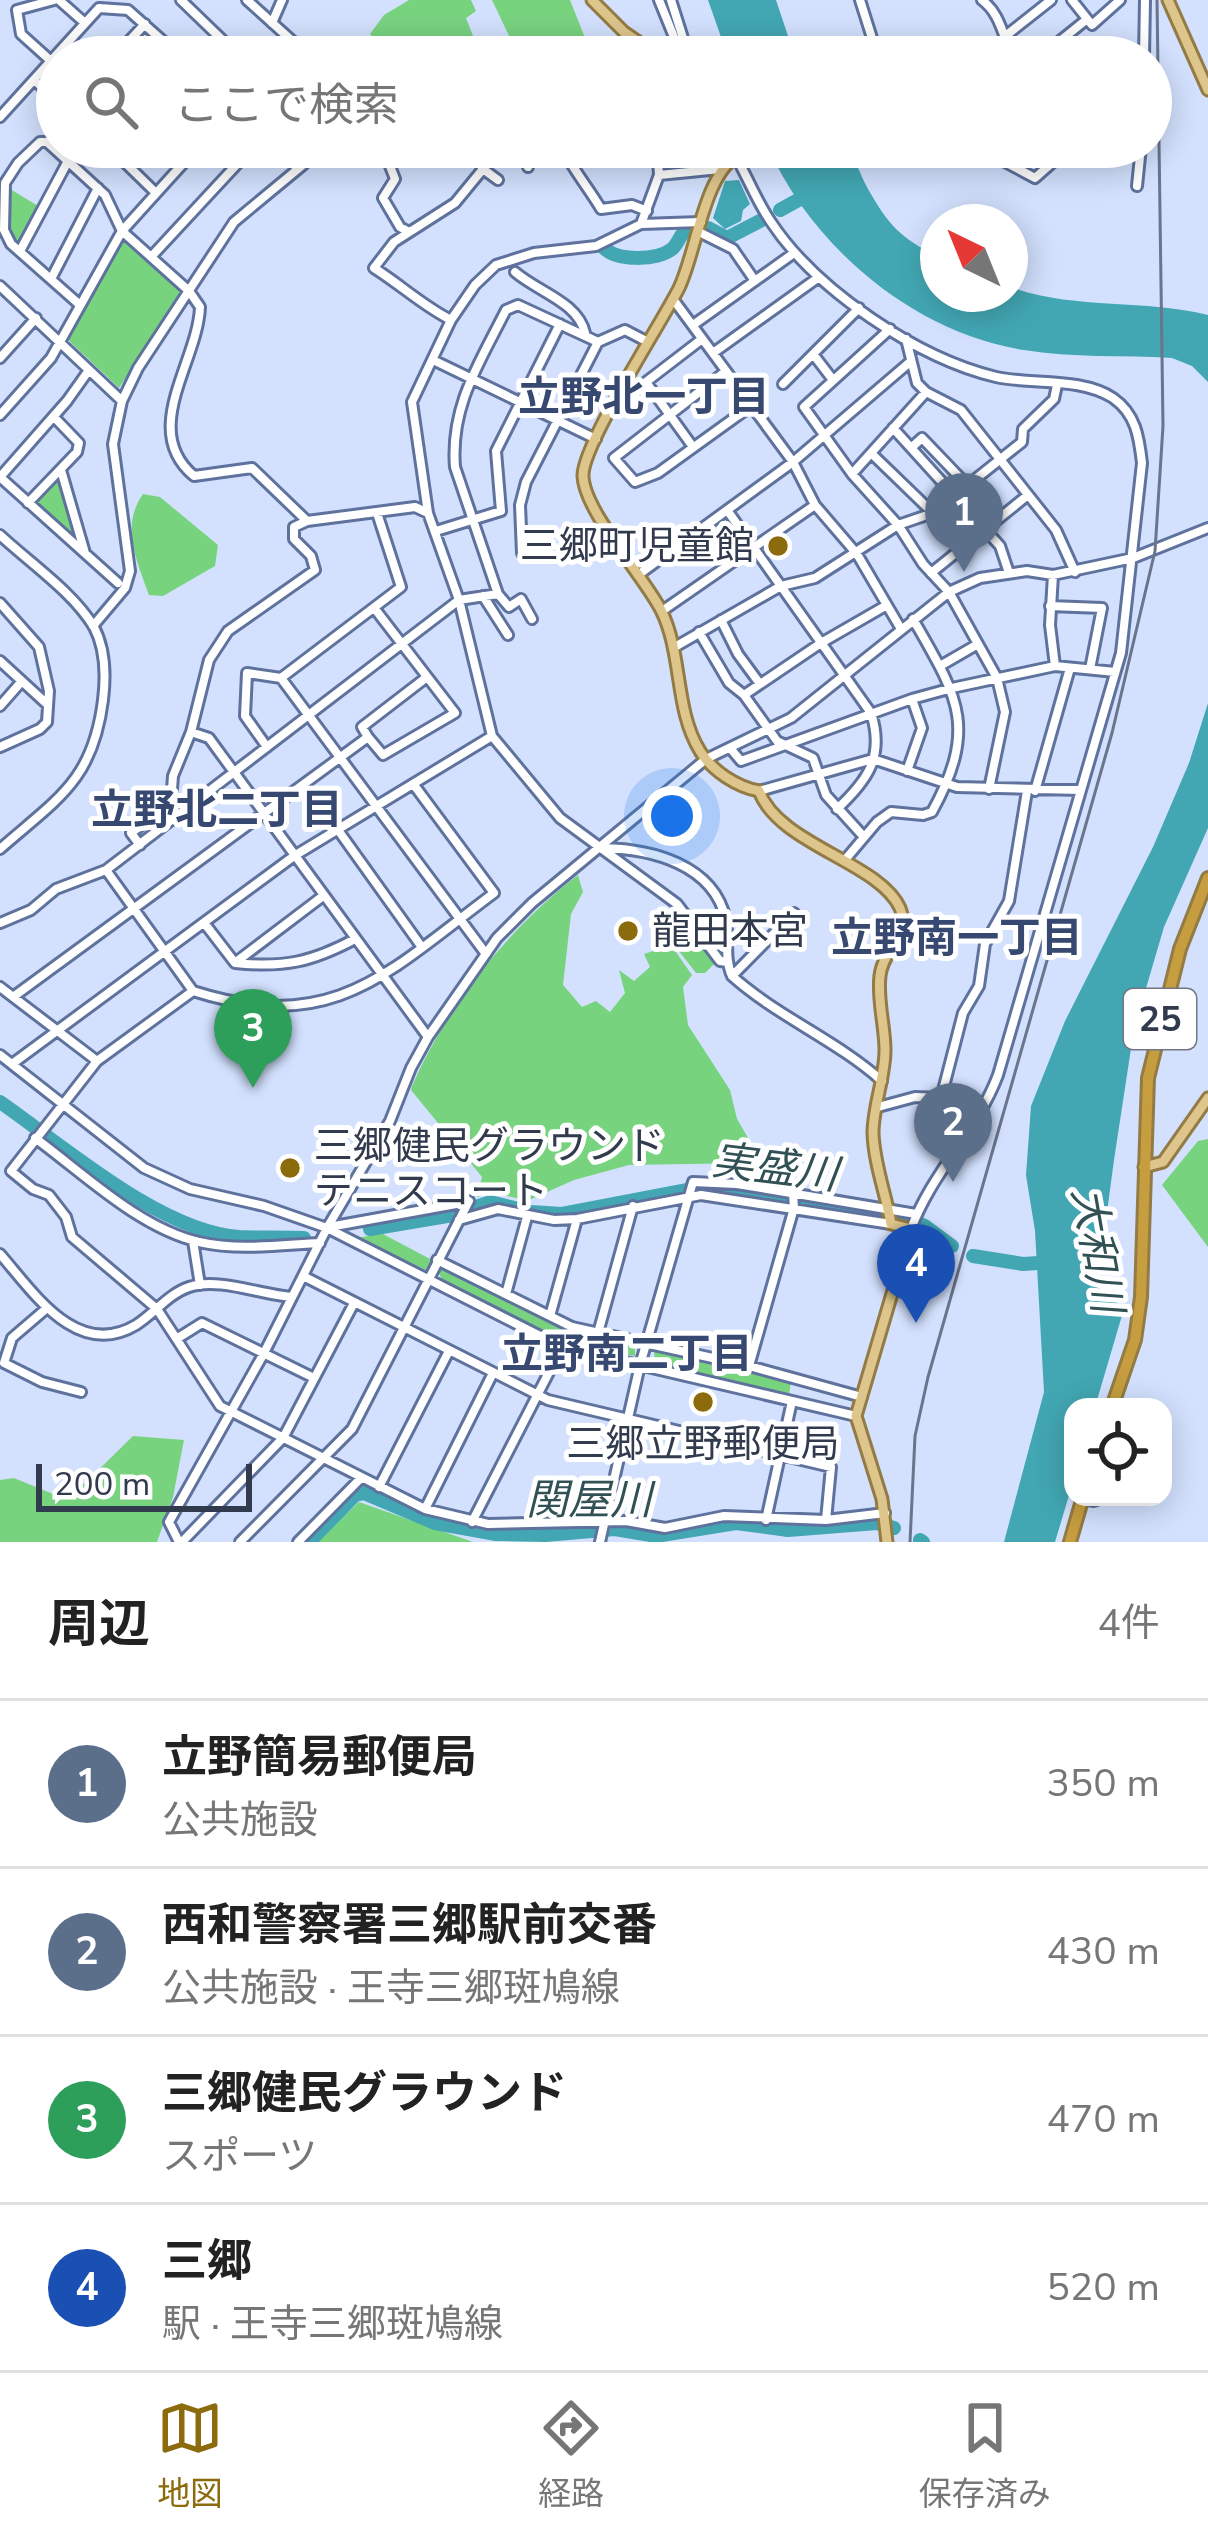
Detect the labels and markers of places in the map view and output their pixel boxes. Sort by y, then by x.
pin: 1 [925,473,1003,572]
place label: 三郷町児童館 [520,520,754,573]
marker: 三郷町児童館 [765,533,791,559]
place label: 龍田本宮 [652,905,808,958]
marker: 龍田本宮 [615,918,641,944]
pin: 3 [214,989,292,1088]
pin: 2 [914,1083,992,1182]
place label: 三郷健民グラウンド テニスコート [314,1120,665,1218]
marker: 三郷健民グラウンド テニスコート [277,1155,303,1181]
pin: 4 [877,1224,955,1323]
marker: 三郷立野郵便局 [690,1389,716,1415]
place label: 三郷立野郵便局 [566,1418,840,1471]

